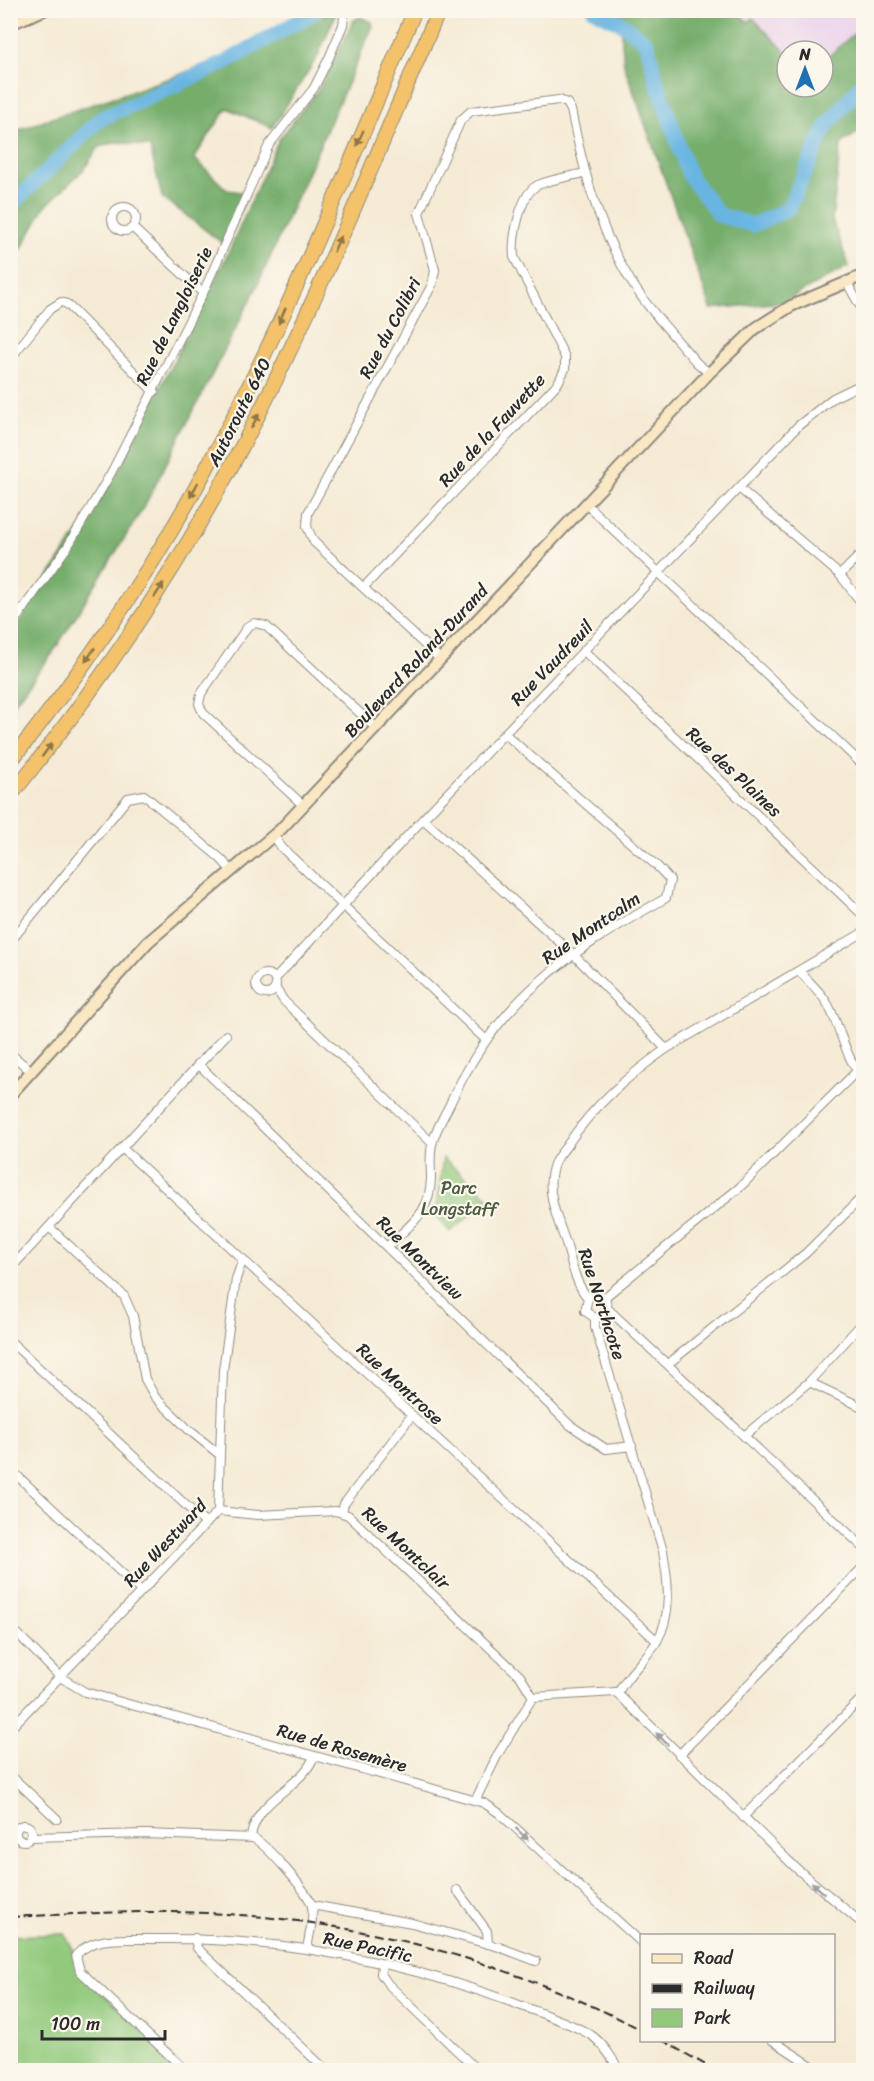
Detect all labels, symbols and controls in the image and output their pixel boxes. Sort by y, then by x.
north arrow [775,39,835,99]
text: N [798,40,811,69]
one-way arrow [356,129,365,146]
one-way arrow [332,234,342,252]
street label: Rue de Langloiserie [126,241,222,391]
street label: Rue du Colibri [350,271,431,384]
one-way arrow [277,307,286,324]
street label: Autoroute 640 [197,352,280,473]
street label: Rue de la Fauvette [430,366,554,494]
one-way arrow [251,412,260,429]
one-way arrow [189,482,199,499]
street label: Boulevard Roland-Durand [336,576,497,745]
one-way arrow [153,582,164,598]
street label: Rue Vaudreuil [502,612,602,714]
one-way arrow [84,646,96,662]
street label: Rue des Plaines [678,719,790,826]
one-way arrow [41,742,53,758]
street label: Rue Montcalm [535,883,647,973]
park label: Parc Longstaff [421,1172,500,1225]
street label: Rue Montview [369,1208,472,1309]
street label: Rue Northcote [569,1244,635,1364]
street label: Rue Montrose [349,1335,451,1433]
street label: Rue Westward [115,1490,216,1595]
street label: Rue Montclair [354,1498,459,1599]
street label: Rue de Rosemère [273,1714,411,1782]
one-way arrow [656,1732,670,1746]
one-way arrow [515,1827,530,1841]
one-way arrow [811,1882,826,1895]
street label: Rue Pacific [320,1922,416,1972]
legend [640,1934,835,2042]
text: Road [694,1942,734,1974]
text: Railway [694,1972,756,2004]
text: Park [694,2002,731,2034]
scale bar [42,2003,165,2041]
text: 100 m [51,2008,100,2040]

